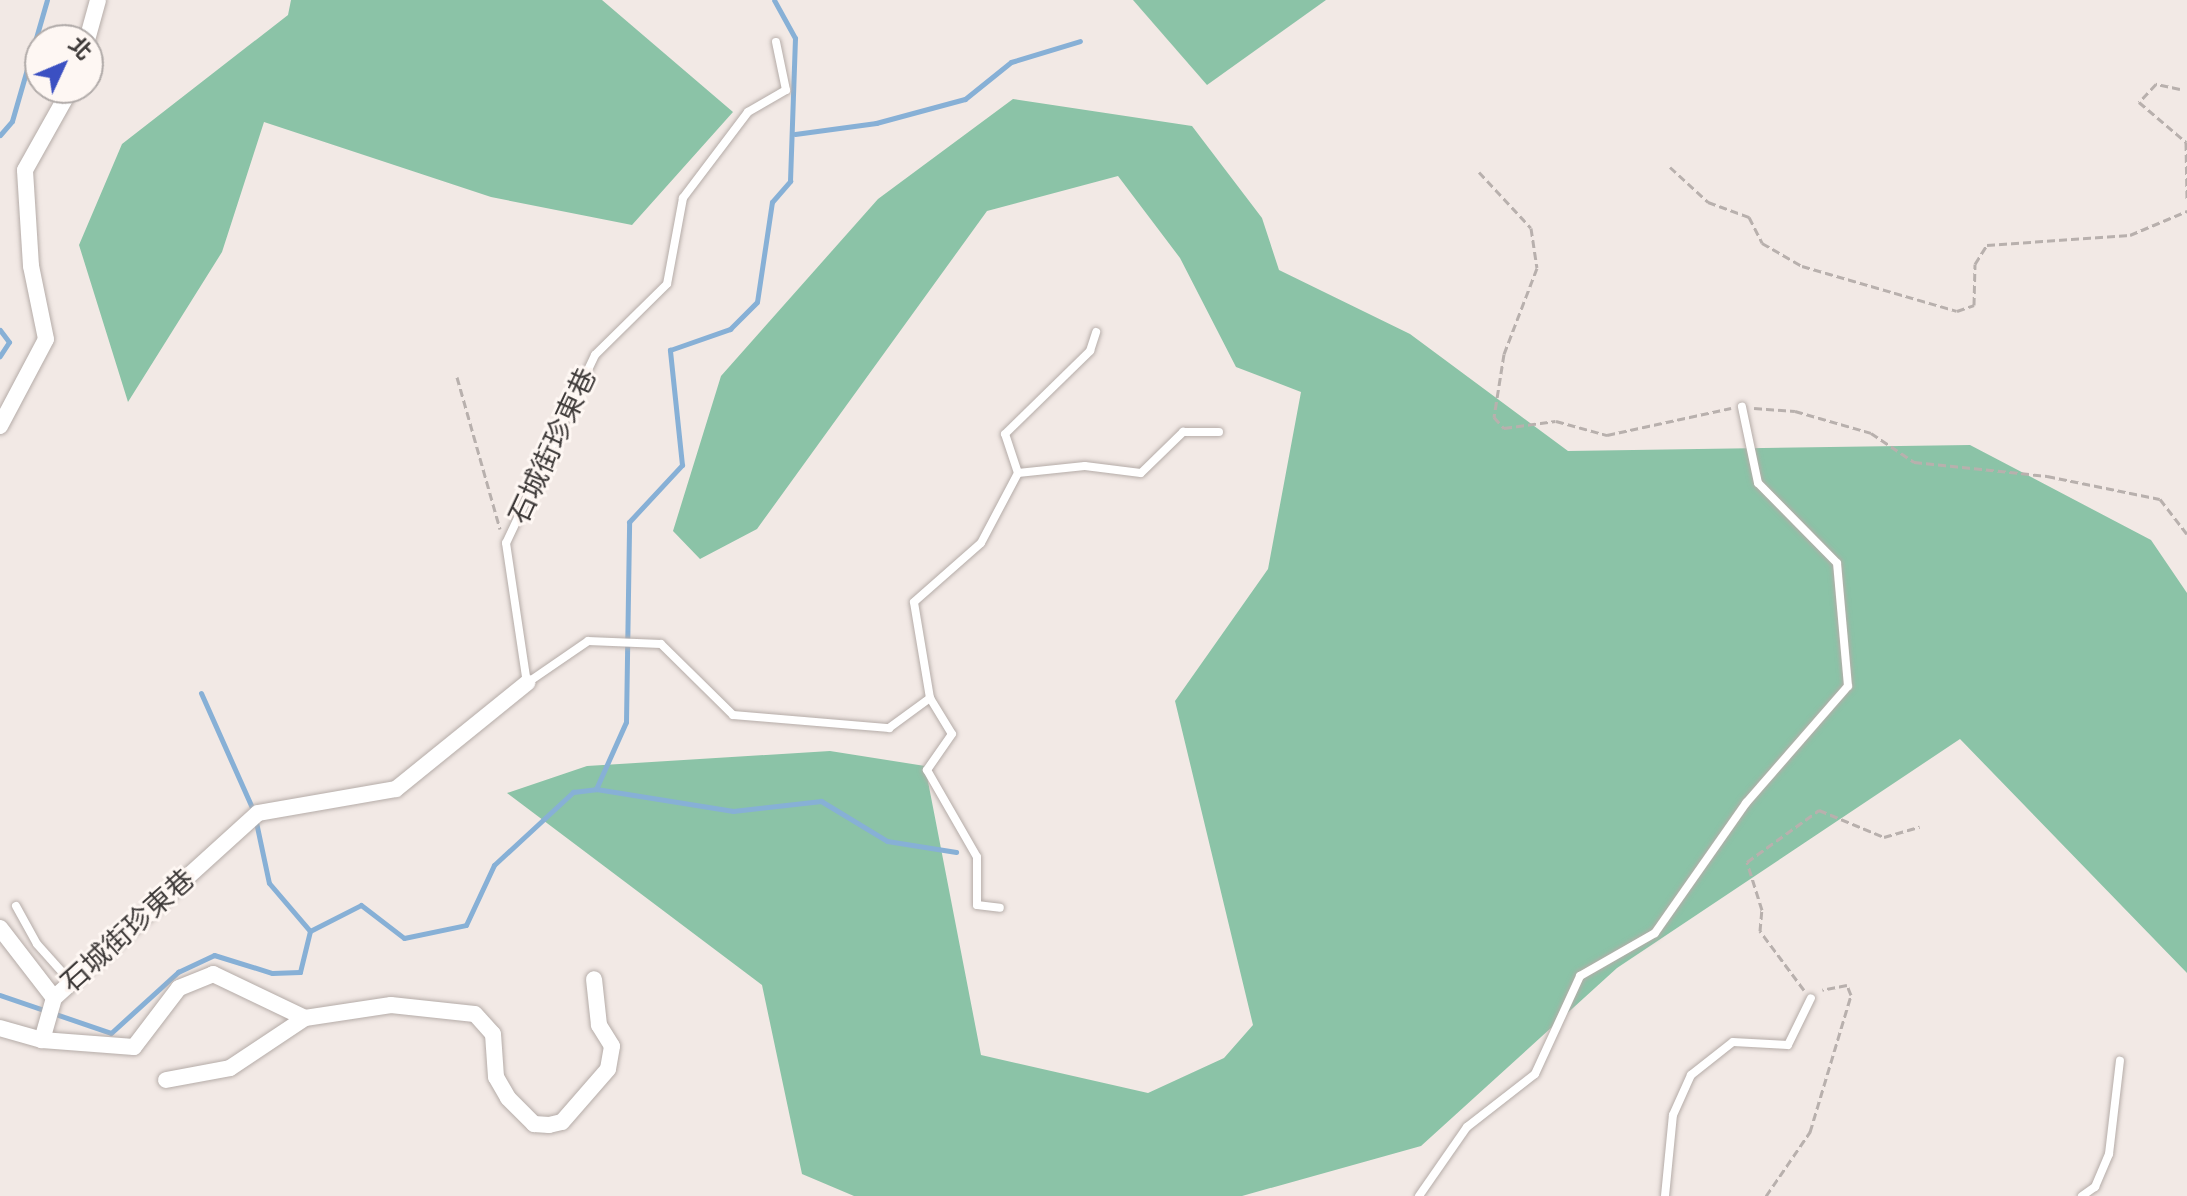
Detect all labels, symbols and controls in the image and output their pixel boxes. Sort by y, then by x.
north arrow [24,24,104,104]
text: 北 [64,32,97,65]
street label: 石城街珍東巷 [502,363,604,529]
street label: 石城街珍東巷 [54,862,202,1000]

